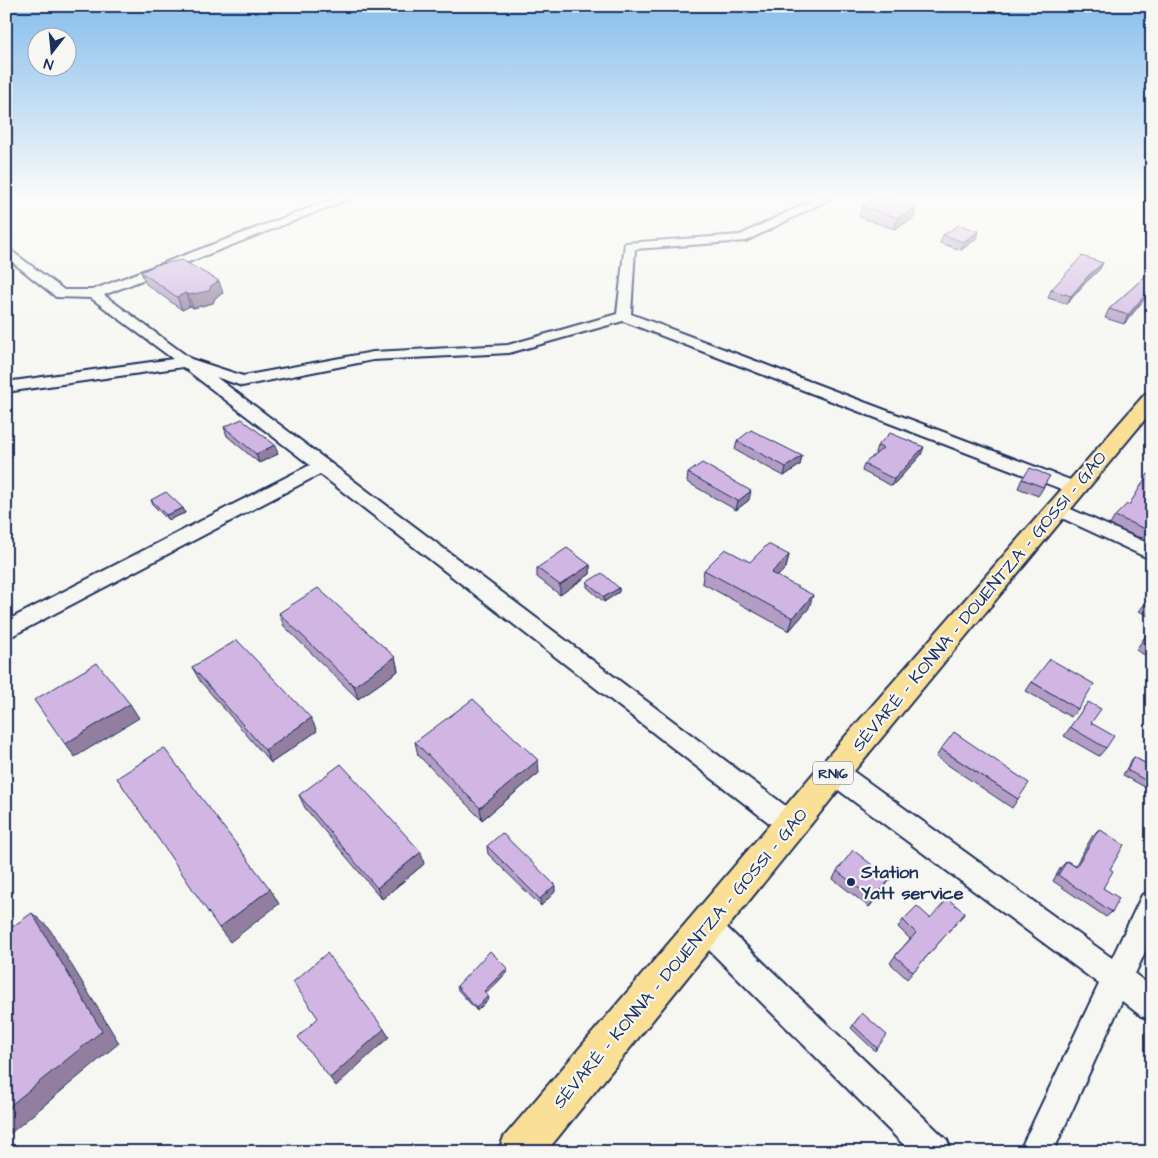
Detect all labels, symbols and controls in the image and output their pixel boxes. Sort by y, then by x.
north arrow [28,28,78,78]
text: N [42,53,56,74]
street label: SÉVARÉ - KONNA - DOUENTZA - GOSSI - GAO [846,446,1113,757]
road number: RN16 [813,761,853,784]
street label: SÉVARÉ - KONNA - DOUENTZA - GOSSI - GAO [547,803,814,1114]
place label: Station Yatt service [860,860,964,906]
marker: Station Yatt service [845,876,857,888]

